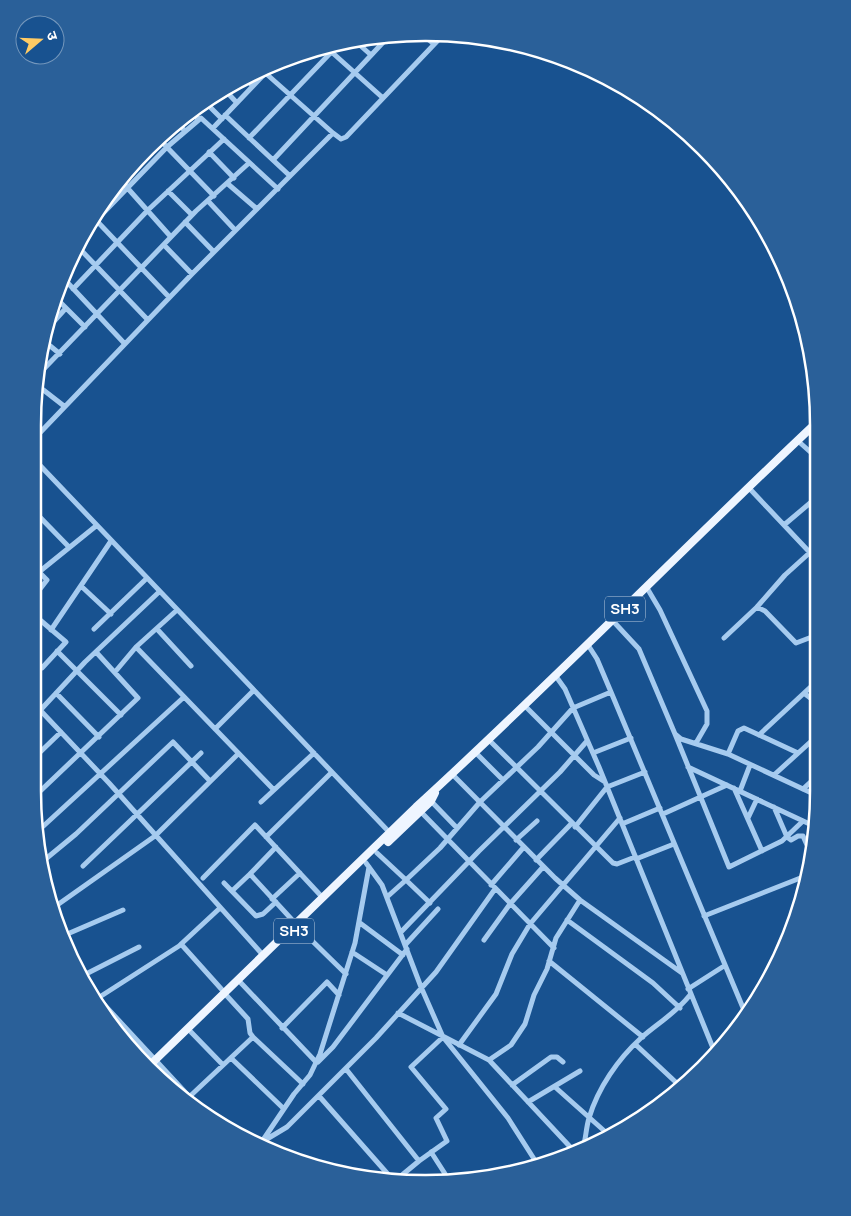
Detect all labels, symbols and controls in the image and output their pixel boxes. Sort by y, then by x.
north arrow [15,15,65,65]
text: उ [42,29,63,43]
road number: SH3 [605,596,645,622]
road number: SH3 [274,918,314,944]

